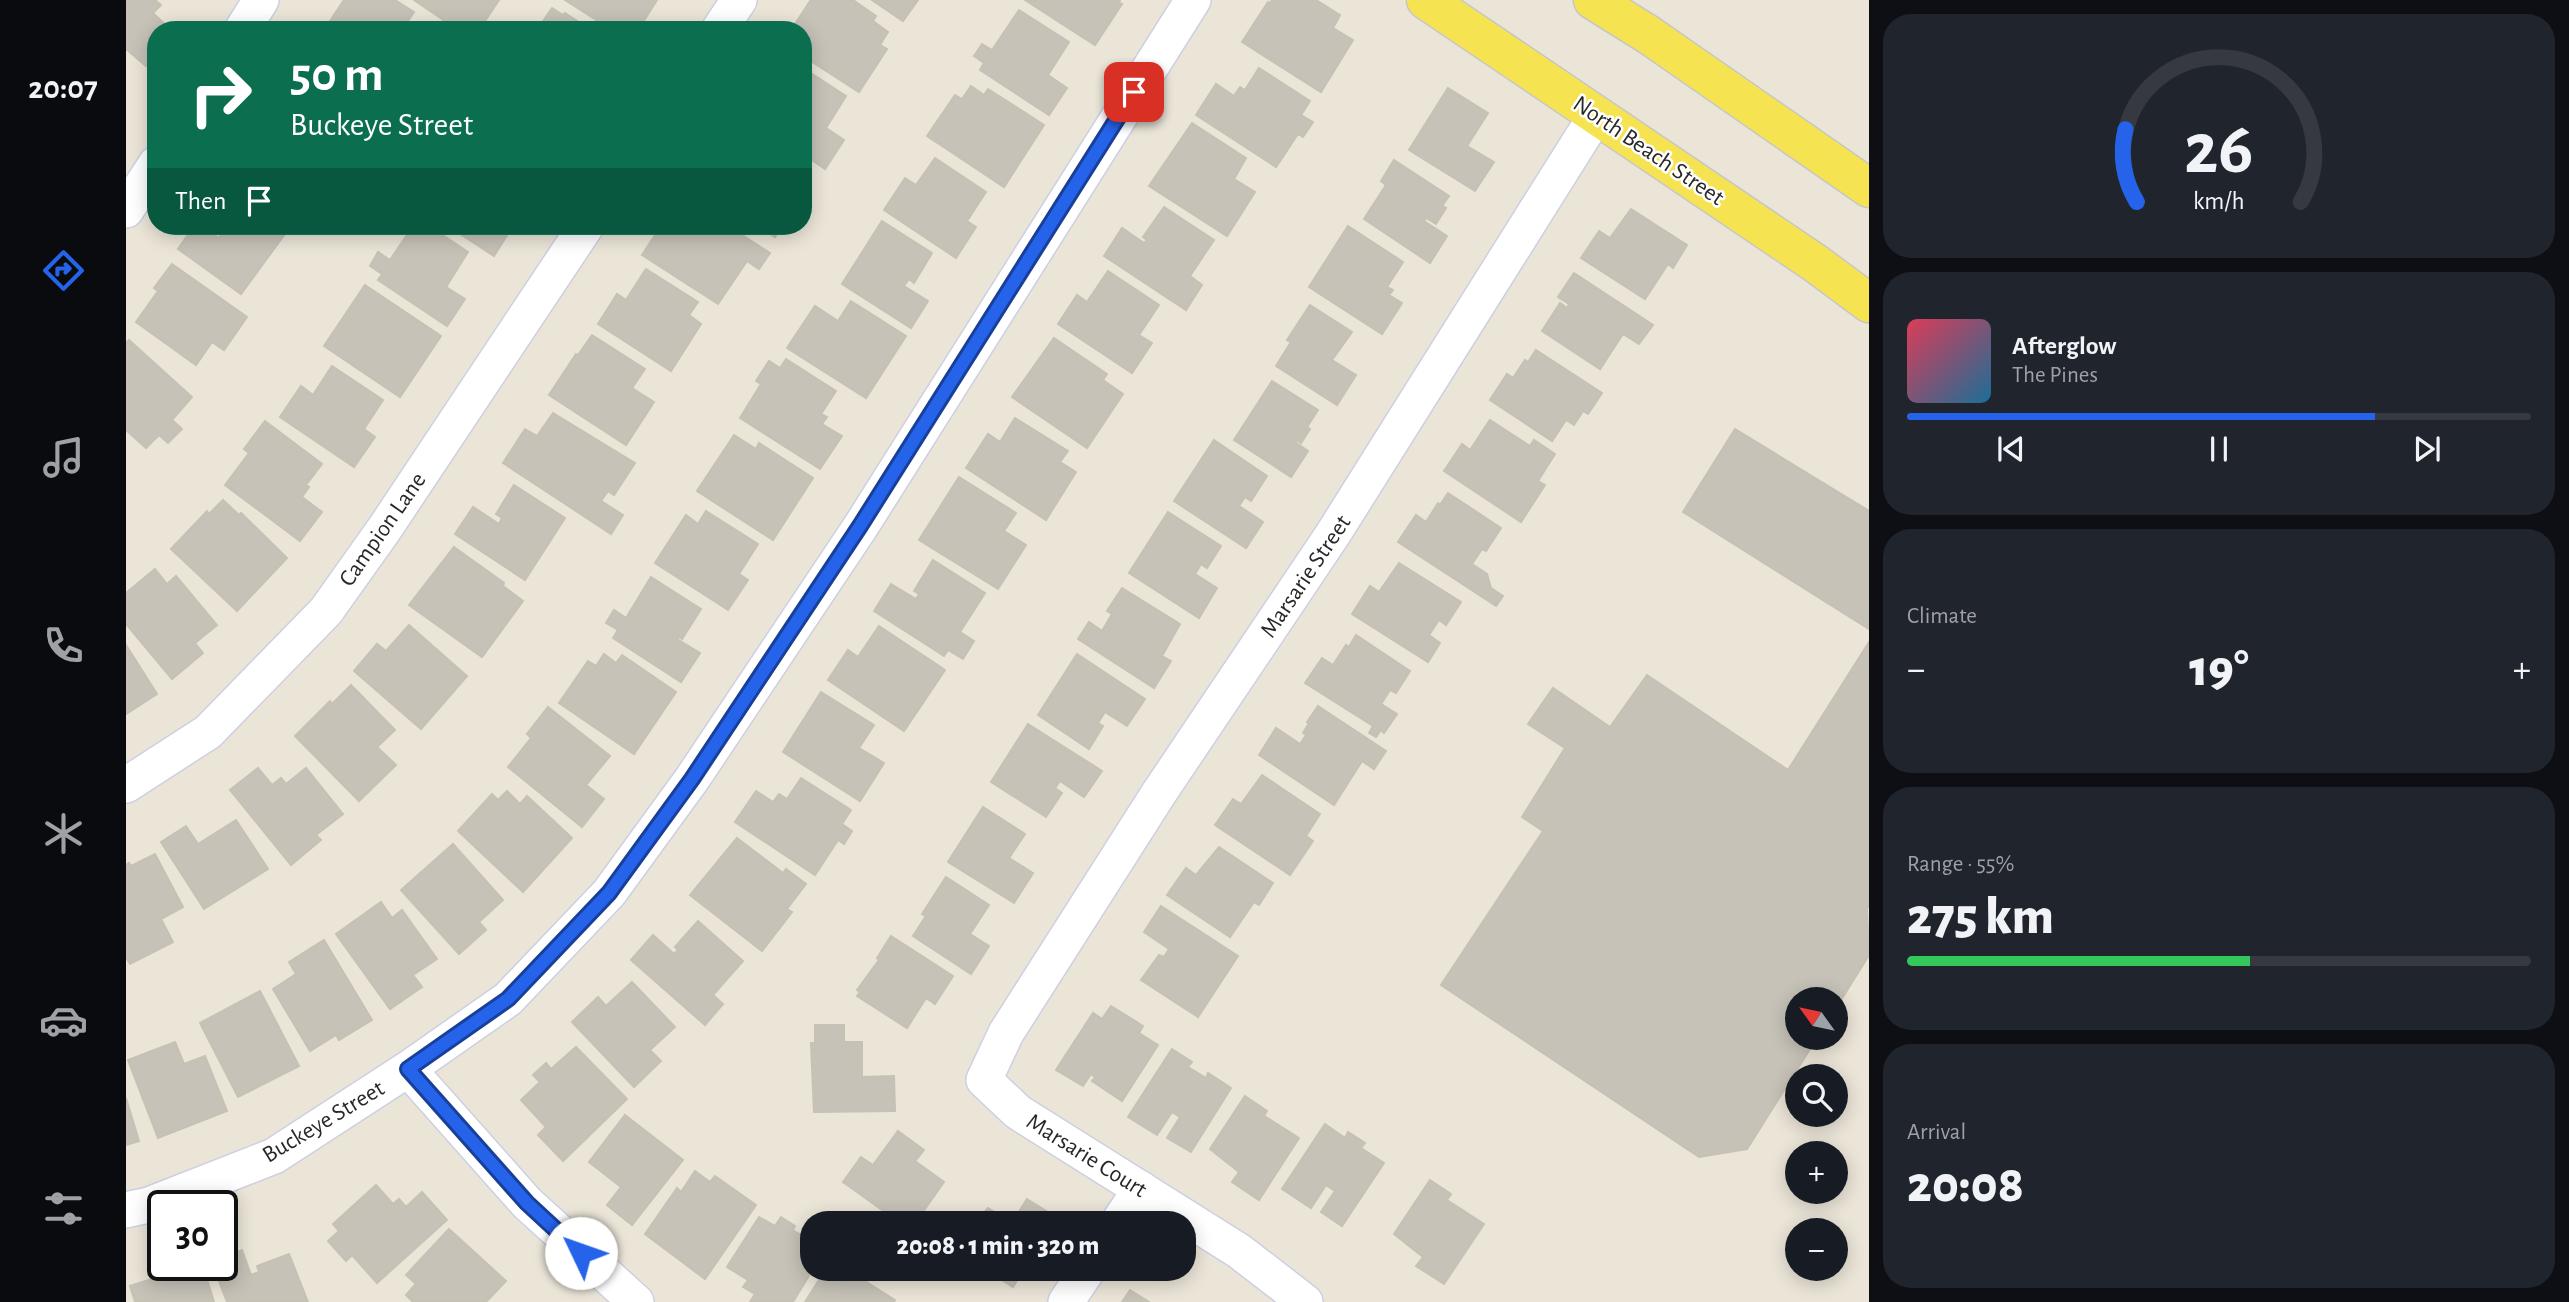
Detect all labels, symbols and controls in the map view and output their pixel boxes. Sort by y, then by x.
icon: right [175,49,266,140]
text: 50 m [290,51,384,100]
pin [1104,62,1164,122]
text: 20:07 [28,72,98,104]
icon: arrive [1115,73,1153,111]
street label: North Beach Street [1569,92,1728,210]
text: Buckeye Street [290,109,473,141]
text: 26 [2184,114,2254,187]
icon: arrive [240,182,278,220]
text: Then [175,188,226,214]
text: km/h [2193,189,2245,214]
icon: directions [39,246,88,295]
text: Afterglow [2012,333,2116,359]
text: The Pines [2012,364,2098,387]
icon: previous [1992,430,2030,468]
icon: pause [2200,430,2238,468]
icon: next [2408,430,2446,468]
icon: music [39,433,88,482]
street label: Campion Lane [335,468,431,591]
street label: Marsarie Street [1256,511,1356,642]
text: Climate [1907,605,1977,628]
icon: phone [39,621,88,670]
text: 19° [2189,643,2249,695]
text: − [1907,651,1925,689]
text: + [2513,651,2531,689]
icon: climate [39,809,88,858]
text: Range · 55% [1907,853,2014,876]
text: 275 km [1907,891,2054,943]
north arrow [1785,987,1848,1050]
map controls [1785,987,1848,1281]
icon: car [39,996,88,1045]
button: search [1785,1064,1848,1127]
street label: Buckeye Street [258,1076,389,1168]
street label: Marsarie Court [1022,1109,1151,1202]
text: Arrival [1907,1121,1966,1144]
button: + [1785,1141,1848,1204]
text: 20:08 [1907,1159,2024,1211]
icon: filters [39,1184,88,1233]
speed limit sign: 30 [147,1190,238,1281]
position arrow [544,1216,618,1290]
button: − [1785,1218,1848,1281]
text: 20:08 · 1 min · 320 m [897,1233,1099,1259]

